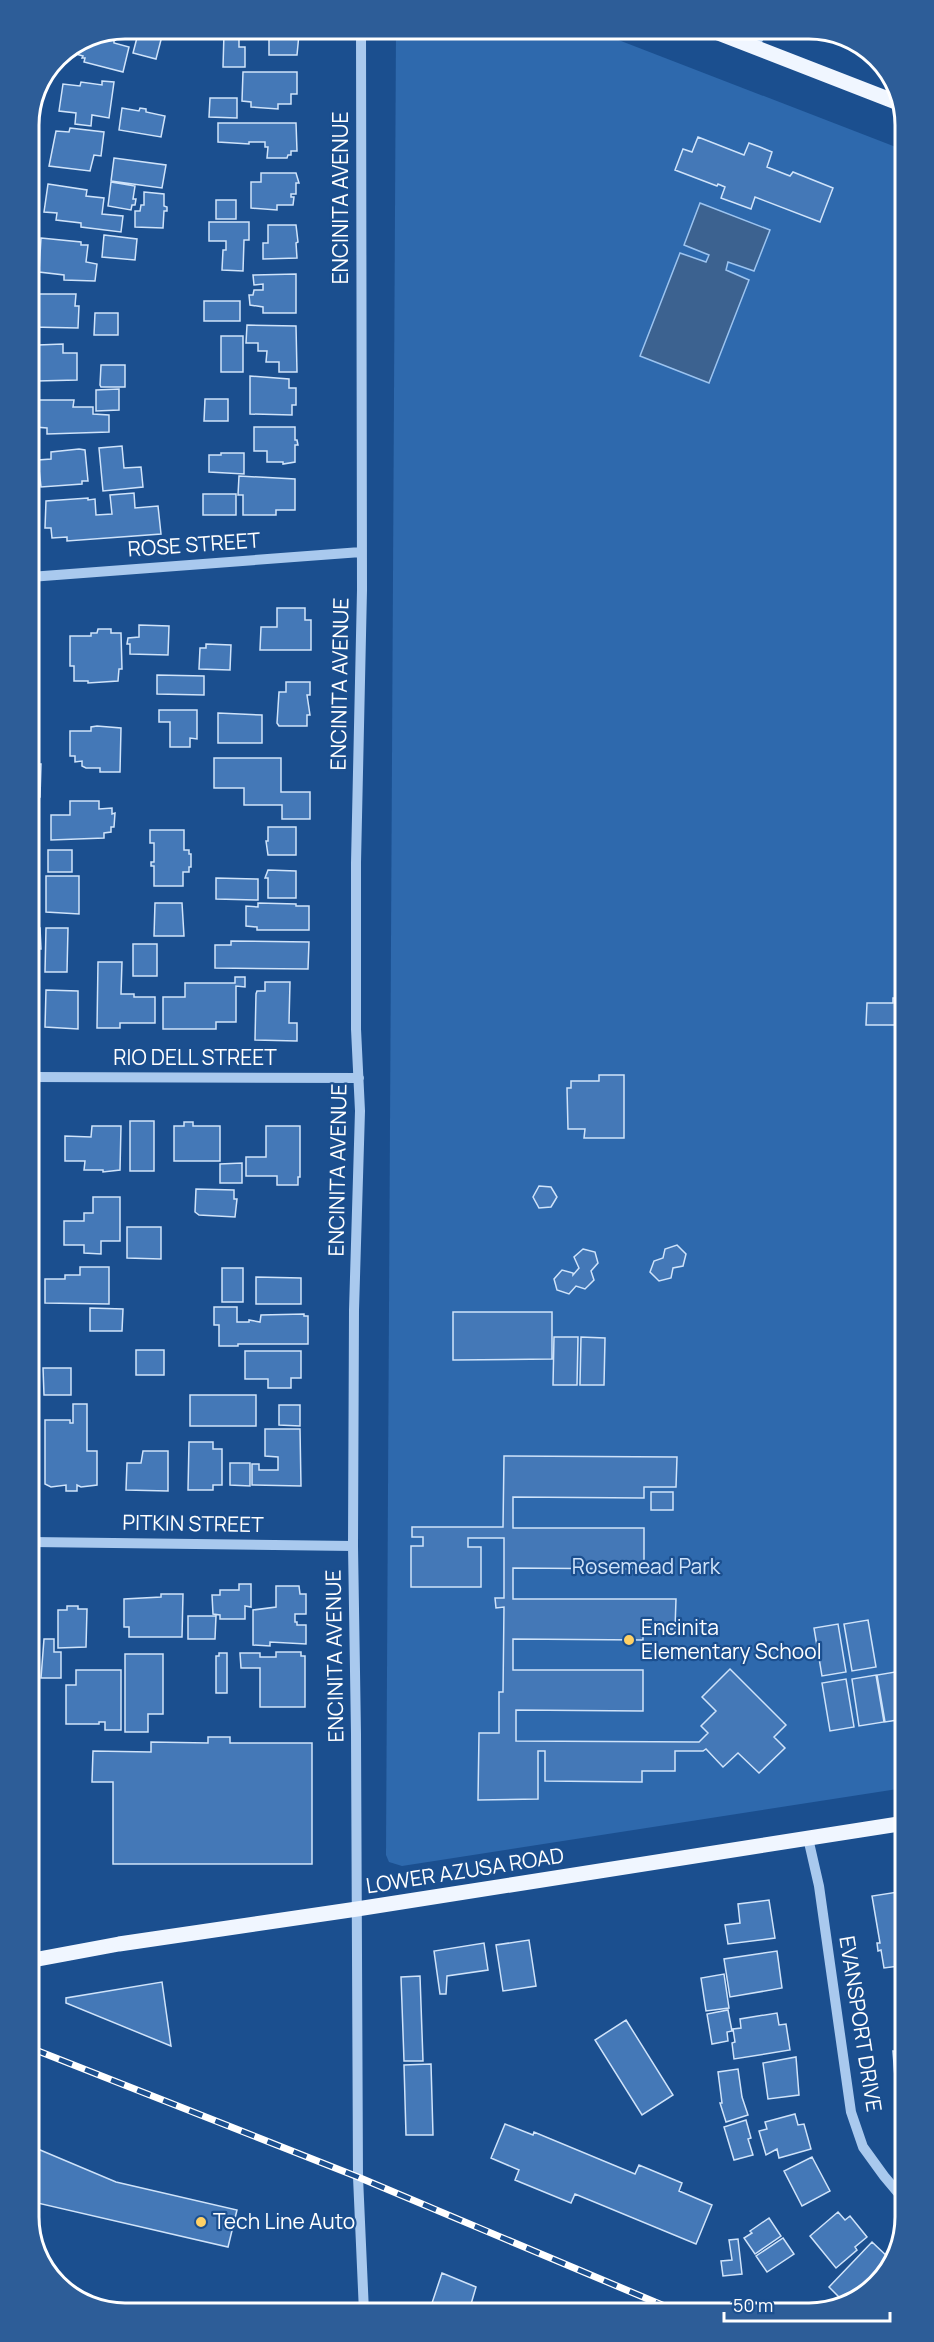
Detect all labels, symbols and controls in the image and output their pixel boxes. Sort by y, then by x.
street label: ENCINITA AVENUE [326,112,354,284]
street label: ROSE STREET [127,525,262,563]
street label: ENCINITA AVENUE [323,597,355,771]
street label: RIO DELL STREET [113,1043,277,1071]
street label: ENCINITA AVENUE [321,1083,353,1257]
street label: PITKIN STREET [122,1508,264,1538]
park label: Rosemead Park [572,1552,721,1580]
street label: ENCINITA AVENUE [318,1569,350,1743]
place label: Encinita Elementary School [641,1613,822,1665]
marker: Encinita Elementary School [622,1633,636,1647]
street label: LOWER AZUSA ROAD [364,1841,566,1899]
street label: EVANSPORT DRIVE [833,1934,889,2114]
place label: Tech Line Auto [213,2207,355,2235]
marker: Tech Line Auto [194,2215,208,2229]
scale bar [724,2285,890,2323]
text: 50 m [733,2293,773,2317]

